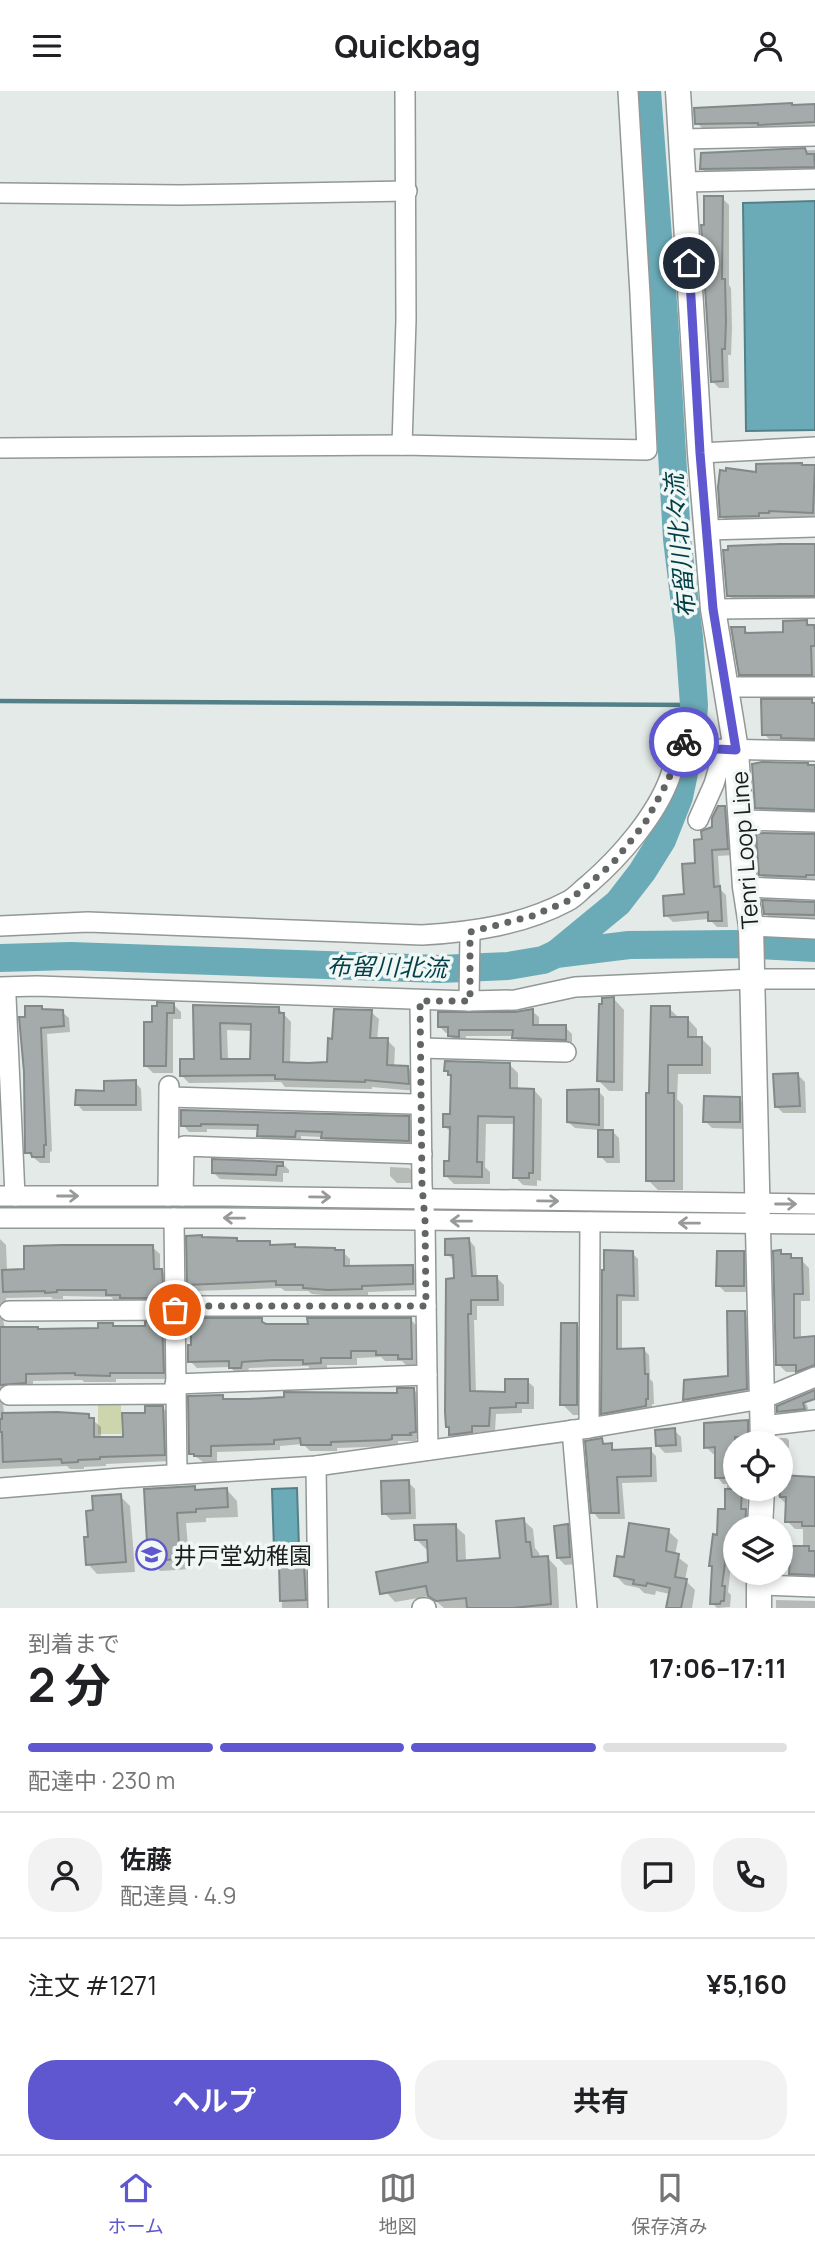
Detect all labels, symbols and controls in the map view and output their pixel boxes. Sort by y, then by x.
text: Quickbag [334,24,481,68]
icon: menu [28,27,66,65]
icon: person [749,27,787,65]
pin [659,233,719,293]
icon: home [670,244,708,282]
water label: 布留川北々流 [656,469,702,619]
courier [649,707,719,777]
icon: bike [665,723,703,761]
street label: Tenri Loop Line [723,770,765,930]
water label: 布留川北流 [327,948,451,984]
one-way arrow [56,1189,79,1203]
one-way arrow [308,1191,331,1204]
one-way arrow [536,1195,559,1208]
one-way arrow [774,1197,797,1211]
one-way arrow [222,1211,245,1225]
one-way arrow [450,1214,473,1228]
one-way arrow [677,1216,700,1230]
pin [145,1280,205,1340]
icon: bag [156,1291,194,1329]
map controls [723,1431,793,1585]
button: locate [723,1431,793,1501]
button: layers [723,1515,793,1585]
school or university icon: 井戸堂幼稚園 [134,1538,168,1572]
place label: 井戸堂幼稚園 [174,1539,312,1571]
text: 到着まで [28,1627,120,1659]
text: 17:06–17:11 [649,1650,787,1686]
text: 2 分 [28,1653,111,1716]
text: 配達中 · 230 m [28,1764,175,1796]
button: person [28,1838,102,1912]
button: chat [621,1838,695,1912]
button: phone [713,1838,787,1912]
text: 佐藤 [120,1841,172,1877]
text: 配達員 · 4.9 [120,1879,237,1911]
text: ¥5,160 [706,1966,787,2002]
text: 注文 #1271 [28,1967,157,2003]
button: ヘルプ [28,2060,401,2140]
button: 共有 [415,2060,787,2140]
tab: ホーム [107,2169,164,2239]
tab: 地図 [379,2169,417,2239]
tab: 保存済み [632,2169,708,2239]

